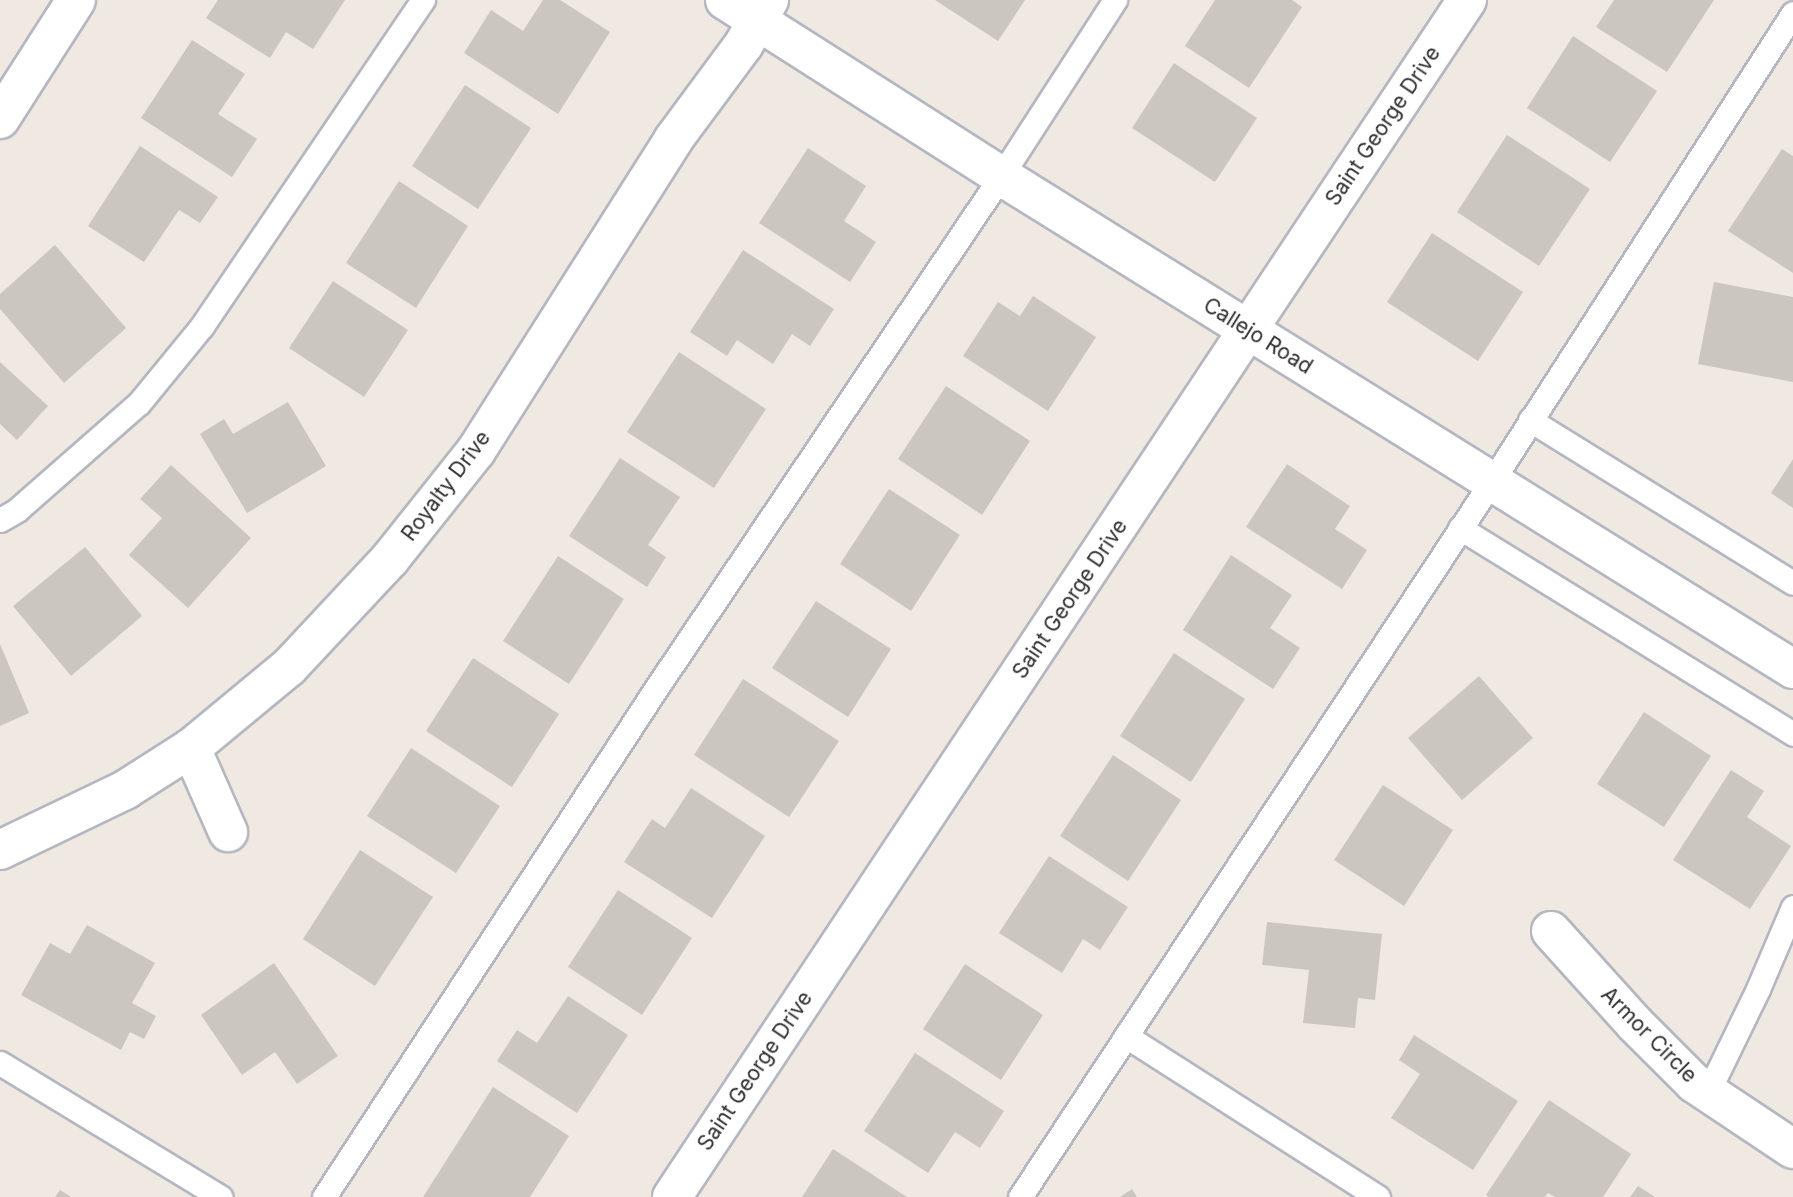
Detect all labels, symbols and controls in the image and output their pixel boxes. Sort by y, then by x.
street label: Saint George Drive [1320,42,1446,210]
street label: Callejo Road [1199,293,1317,379]
street label: Royalty Drive [396,426,496,546]
street label: Saint George Drive [1007,515,1133,683]
street label: Armor Circle [1596,982,1702,1088]
street label: Saint George Drive [692,987,818,1155]

